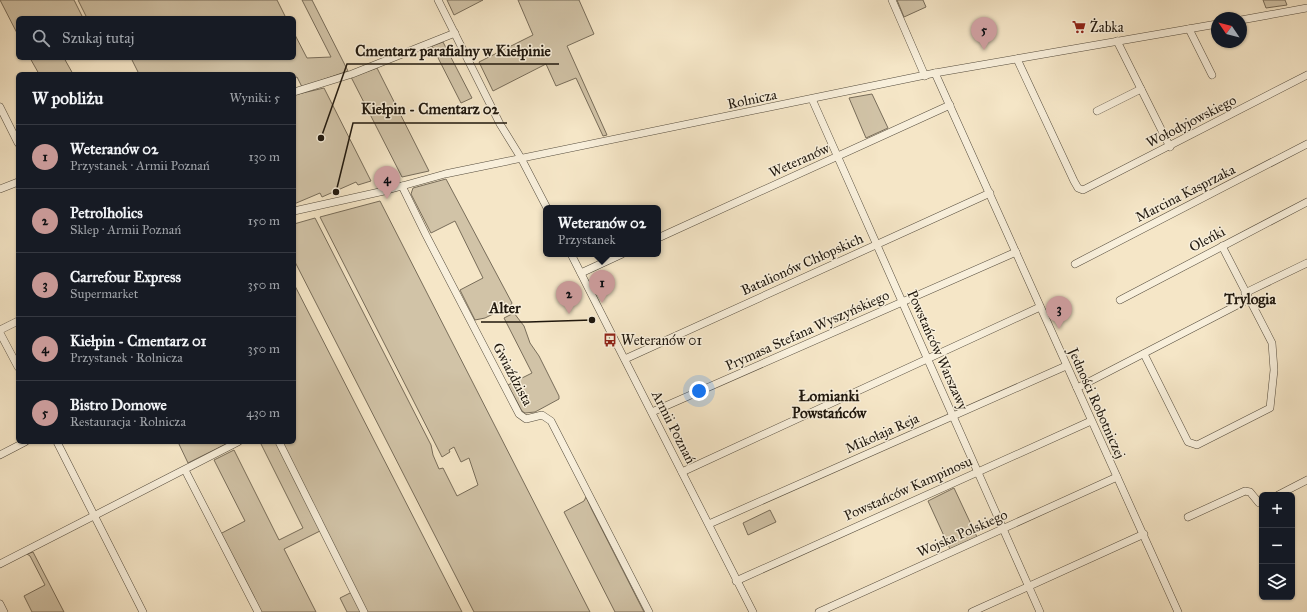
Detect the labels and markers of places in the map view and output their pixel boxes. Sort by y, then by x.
pin: 5 [971,17,997,50]
place label: Żabka [1090,18,1124,36]
supermarket icon: Żabka [1071,19,1087,35]
callout: Cmentarz parafialny w Kiełpinie [347,37,559,64]
callout: Kiełpin - Cmentarz 02 [353,96,507,123]
pin: 4 [374,166,400,199]
pin: 1 [589,270,615,303]
pin: 2 [556,281,582,314]
callout: Alter [481,295,528,322]
pin: 3 [1046,296,1072,329]
bus stop icon: Weteranów 01 [602,332,618,348]
place label: Weteranów 01 [621,332,702,349]

